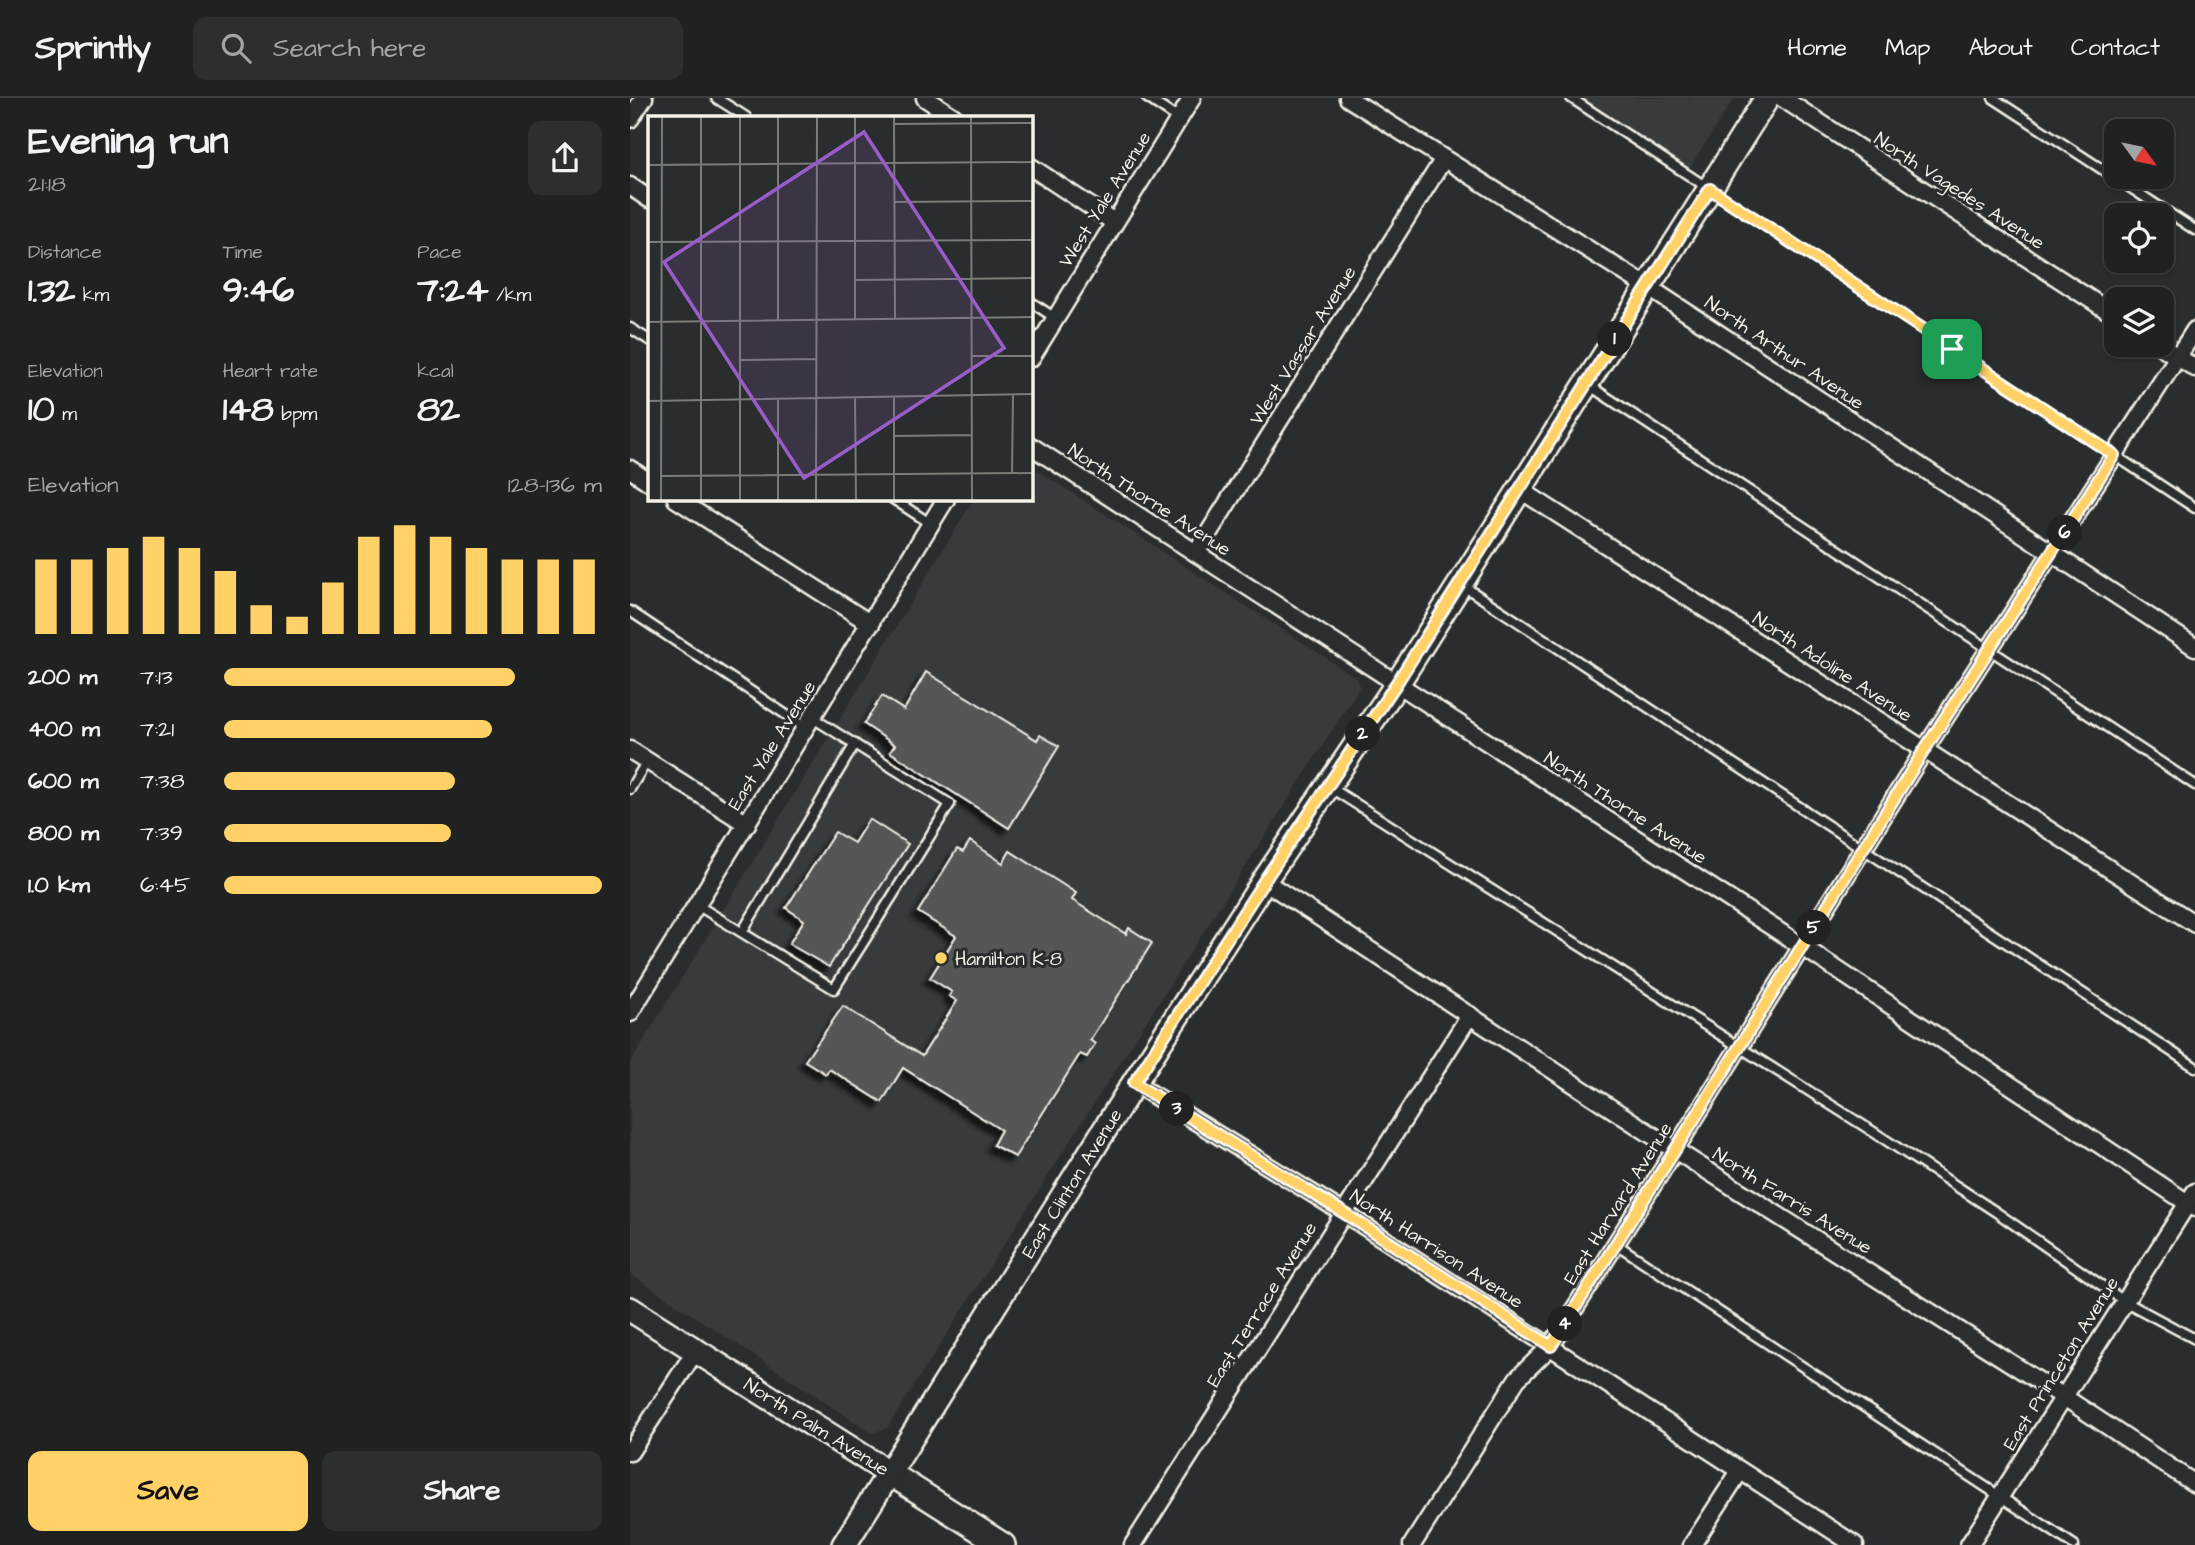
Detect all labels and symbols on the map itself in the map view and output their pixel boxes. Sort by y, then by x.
inset map [648,116,1032,500]
north arrow [2104,119,2174,189]
street label: North Vagedes Avenue [1868,126,2050,257]
street label: West Yale Avenue [1053,127,1158,273]
street label: West Vassar Avenue [1243,261,1363,431]
street label: North Arthur Avenue [1699,290,1869,417]
pin [1922,319,1982,379]
pin: 1 [1598,322,1632,356]
street label: North Thorne Avenue [1062,437,1236,563]
pin: 6 [2048,516,2082,550]
street label: North Adoline Avenue [1747,605,1917,729]
street label: East Yale Avenue [722,676,823,816]
pin: 2 [1346,716,1380,752]
street label: North Thorne Avenue [1538,745,1712,871]
pin: 5 [1796,910,1832,946]
place label: Hamilton K-8 [955,946,1062,973]
marker: Hamilton K-8 [933,950,949,966]
pin: 3 [1160,1091,1194,1126]
street label: East Clinton Avenue [1015,1104,1129,1264]
street label: East Harvard Avenue [1557,1118,1679,1290]
street label: North Farris Avenue [1707,1141,1877,1261]
street label: North Harrison Avenue [1344,1183,1528,1316]
street label: East Terrace Avenue [1200,1217,1324,1393]
street label: East Princeton Avenue [1997,1272,2126,1456]
pin: 4 [1548,1306,1583,1342]
street label: North Palm Avenue [738,1372,894,1483]

